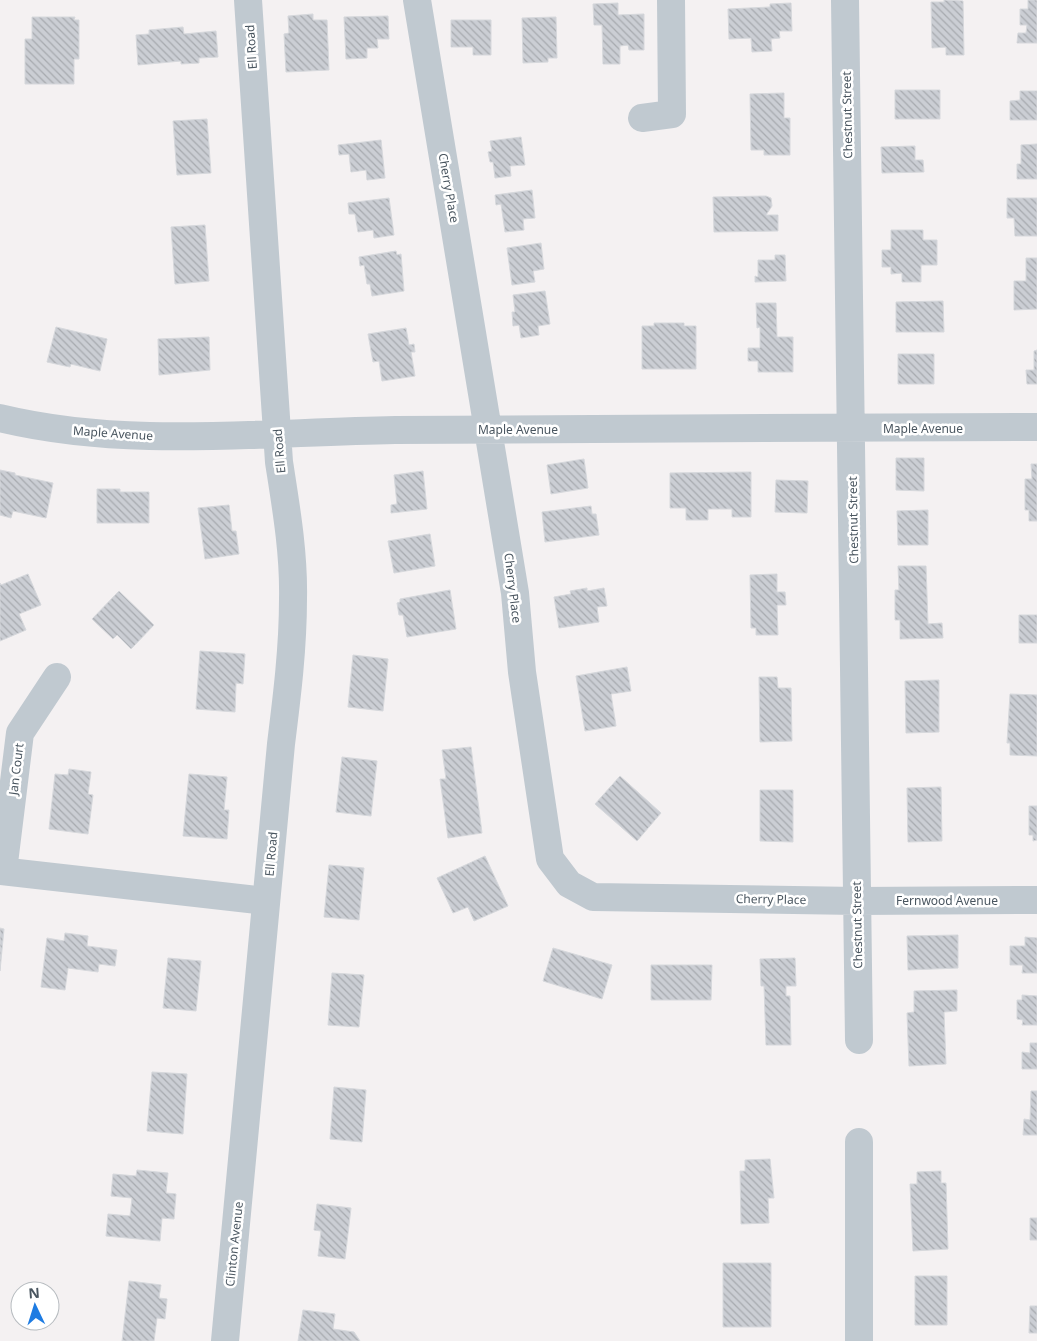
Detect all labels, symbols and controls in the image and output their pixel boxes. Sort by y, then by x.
street label: Ell Road [241,24,261,70]
street label: Chestnut Street [838,70,856,159]
street label: Cherry Place [435,152,464,224]
street label: Maple Avenue [883,420,963,437]
street label: Maple Avenue [478,421,558,438]
street label: Maple Avenue [72,422,154,444]
street label: Ell Road [269,428,289,474]
street label: Chestnut Street [844,475,862,564]
street label: Cherry Place [500,552,526,624]
street label: Jan Court [4,741,28,797]
street label: Ell Road [261,831,281,877]
street label: Chestnut Street [848,880,866,969]
street label: Cherry Place [736,890,807,908]
street label: Fernwood Avenue [896,892,998,909]
street label: Clinton Avenue [221,1200,247,1287]
north arrow [10,1281,60,1331]
text: N [28,1283,40,1302]

